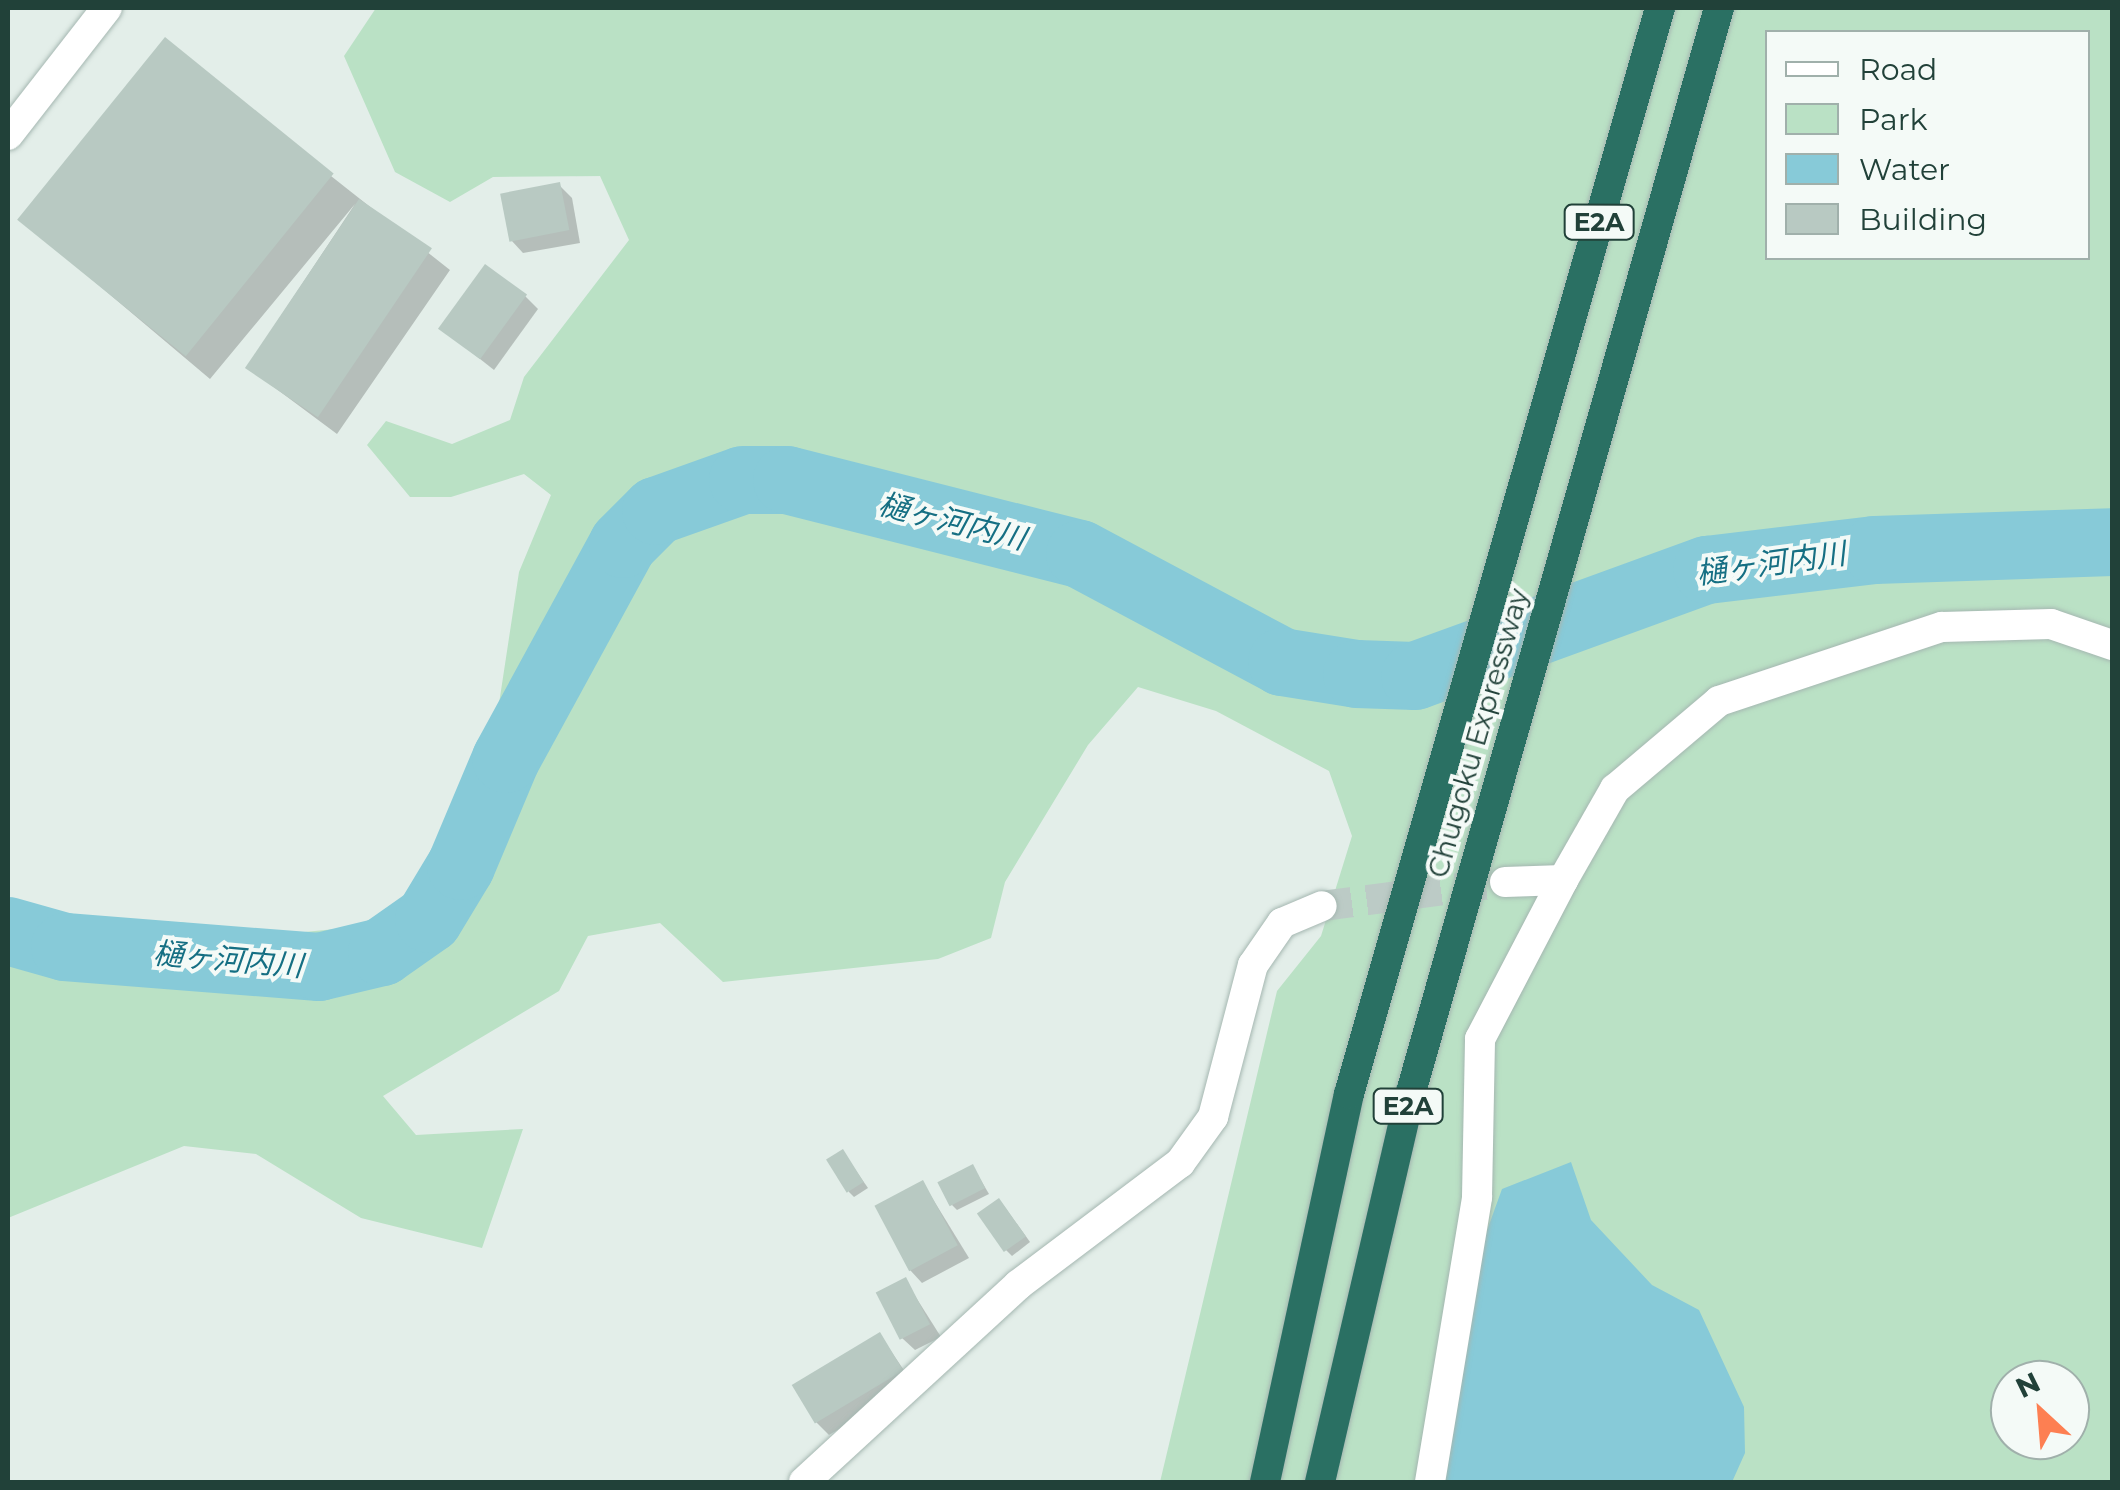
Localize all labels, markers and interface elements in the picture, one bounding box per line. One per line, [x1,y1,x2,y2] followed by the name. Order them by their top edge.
[1765,30,2090,260] legend
[1859,51,1937,88] text: Road
[1859,101,1928,138] text: Park
[1859,151,1950,188] text: Water
[1859,201,1987,238] text: Building
[1562,202,1636,242] road number: E2A
[875,486,1029,558] water label: 樋ヶ河内川
[1694,536,1848,592] water label: 樋ヶ河内川
[1421,585,1535,881] street label: Chugoku Expressway
[152,936,304,984] water label: 樋ヶ河内川
[1370,1086,1446,1126] road number: E2A
[1990,1360,2090,1460] north arrow
[2010,1365,2045,1405] text: N

